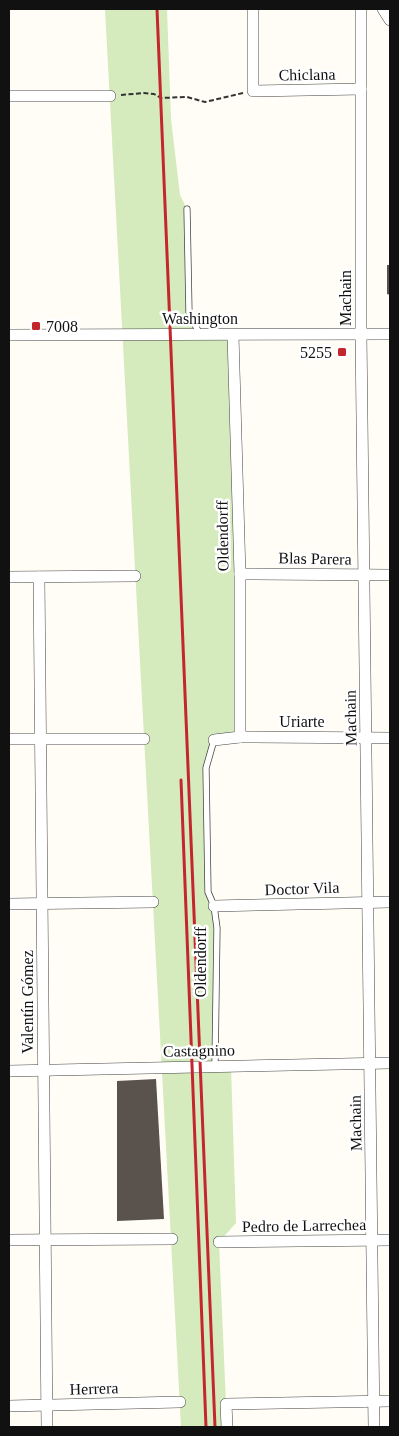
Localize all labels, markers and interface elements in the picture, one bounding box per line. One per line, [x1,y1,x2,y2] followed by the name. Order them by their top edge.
[278,66,336,83] street label: Chiclana
[337,270,354,326] street label: Machain
[162,310,238,328] street label: Washington
[46,318,78,335] place label: 7008
[30,320,42,332] marker: 7008
[300,344,332,361] place label: 5255
[336,346,348,358] marker: 5255
[213,500,232,572] street label: Oldendorff
[278,549,352,568] street label: Blas Parera
[342,690,359,746] street label: Machain
[279,713,325,730] street label: Uriarte
[264,879,340,898] street label: Doctor Vila
[192,926,209,997] street label: Oldendorff
[19,950,36,1054] street label: Valentín Gómez
[163,1041,235,1061] street label: Castagnino
[347,1095,364,1151] street label: Machain
[242,1216,366,1235] street label: Pedro de Larrechea
[69,1379,119,1398] street label: Herrera

